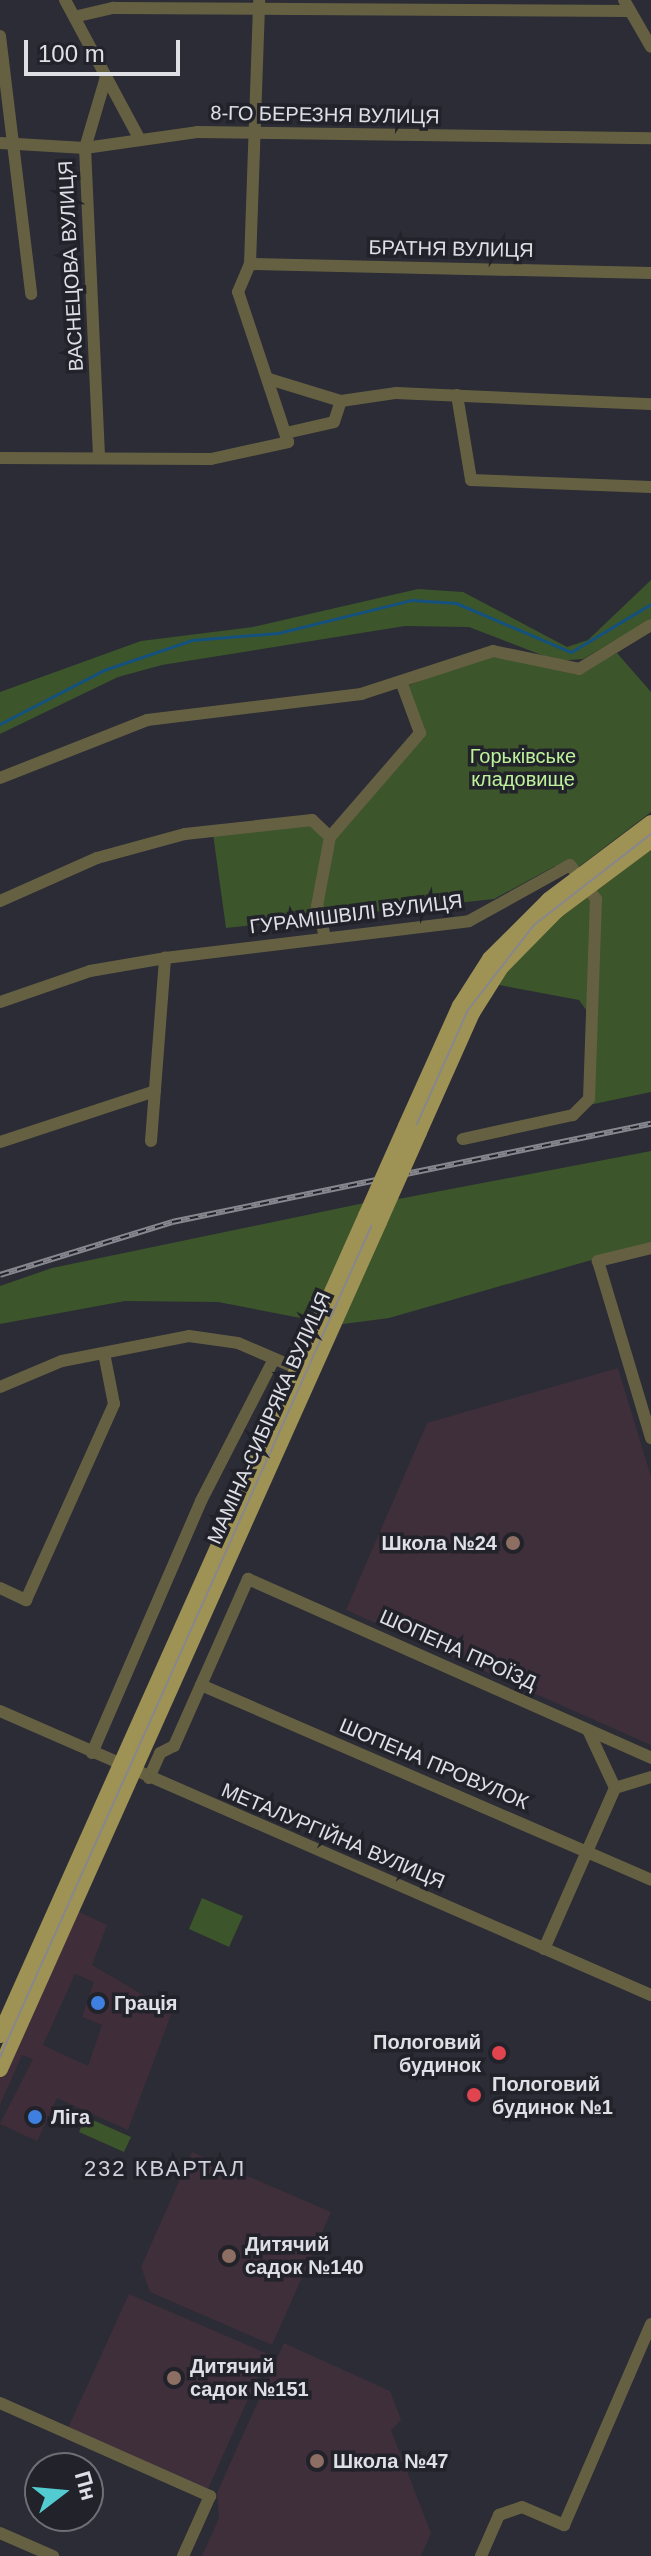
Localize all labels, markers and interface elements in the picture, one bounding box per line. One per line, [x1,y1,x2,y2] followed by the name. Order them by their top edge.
[28,24,184,74] scale bar
[38,40,105,67] text: 100 m
[210,101,440,129] street label: 8-ГО БЕРЕЗНЯ ВУЛИЦЯ
[54,160,88,372] street label: ВАСНЕЦОВА ВУЛИЦЯ
[368,236,534,262] street label: БРАТНЯ ВУЛИЦЯ
[470,745,576,792] park label: Горьківське кладовище
[248,889,464,939] street label: ГУРАМІШВІЛІ ВУЛИЦЯ
[202,1288,336,1548] street label: МАМІНА-СИБІРЯКА ВУЛИЦЯ
[382,1531,497,1555] place label: Школа №24
[504,1534,522,1552] marker: Школа №24
[376,1605,540,1695] street label: ШОПЕНА ПРОЇЗД
[336,1713,532,1815] street label: ШОПЕНА ПРОВУЛОК
[218,1778,448,1894] street label: МЕТАЛУРГІЙНА ВУЛИЦЯ
[114,1991,177,2015] place label: Грація
[89,1994,107,2012] marker: Грація
[373,2030,481,2077] place label: Пологовий будинок
[488,2042,510,2064] marker: Пологовий будинок
[492,2072,613,2119] place label: Пологовий будинок №1
[463,2084,485,2106] marker: Пологовий будинок №1
[51,2105,90,2129] place label: Ліга
[26,2108,44,2126] marker: Ліга
[84,2156,246,2182] district label: 232 КВАРТАЛ
[245,2232,364,2279] place label: Дитячий садок №140
[220,2247,238,2265] marker: Дитячий садок №140
[190,2354,309,2401] place label: Дитячий садок №151
[165,2369,183,2387] marker: Дитячий садок №151
[333,2449,448,2473] place label: Школа №47
[24,2452,104,2532] north arrow
[308,2452,326,2470] marker: Школа №47
[70,2468,102,2503] text: Пн

